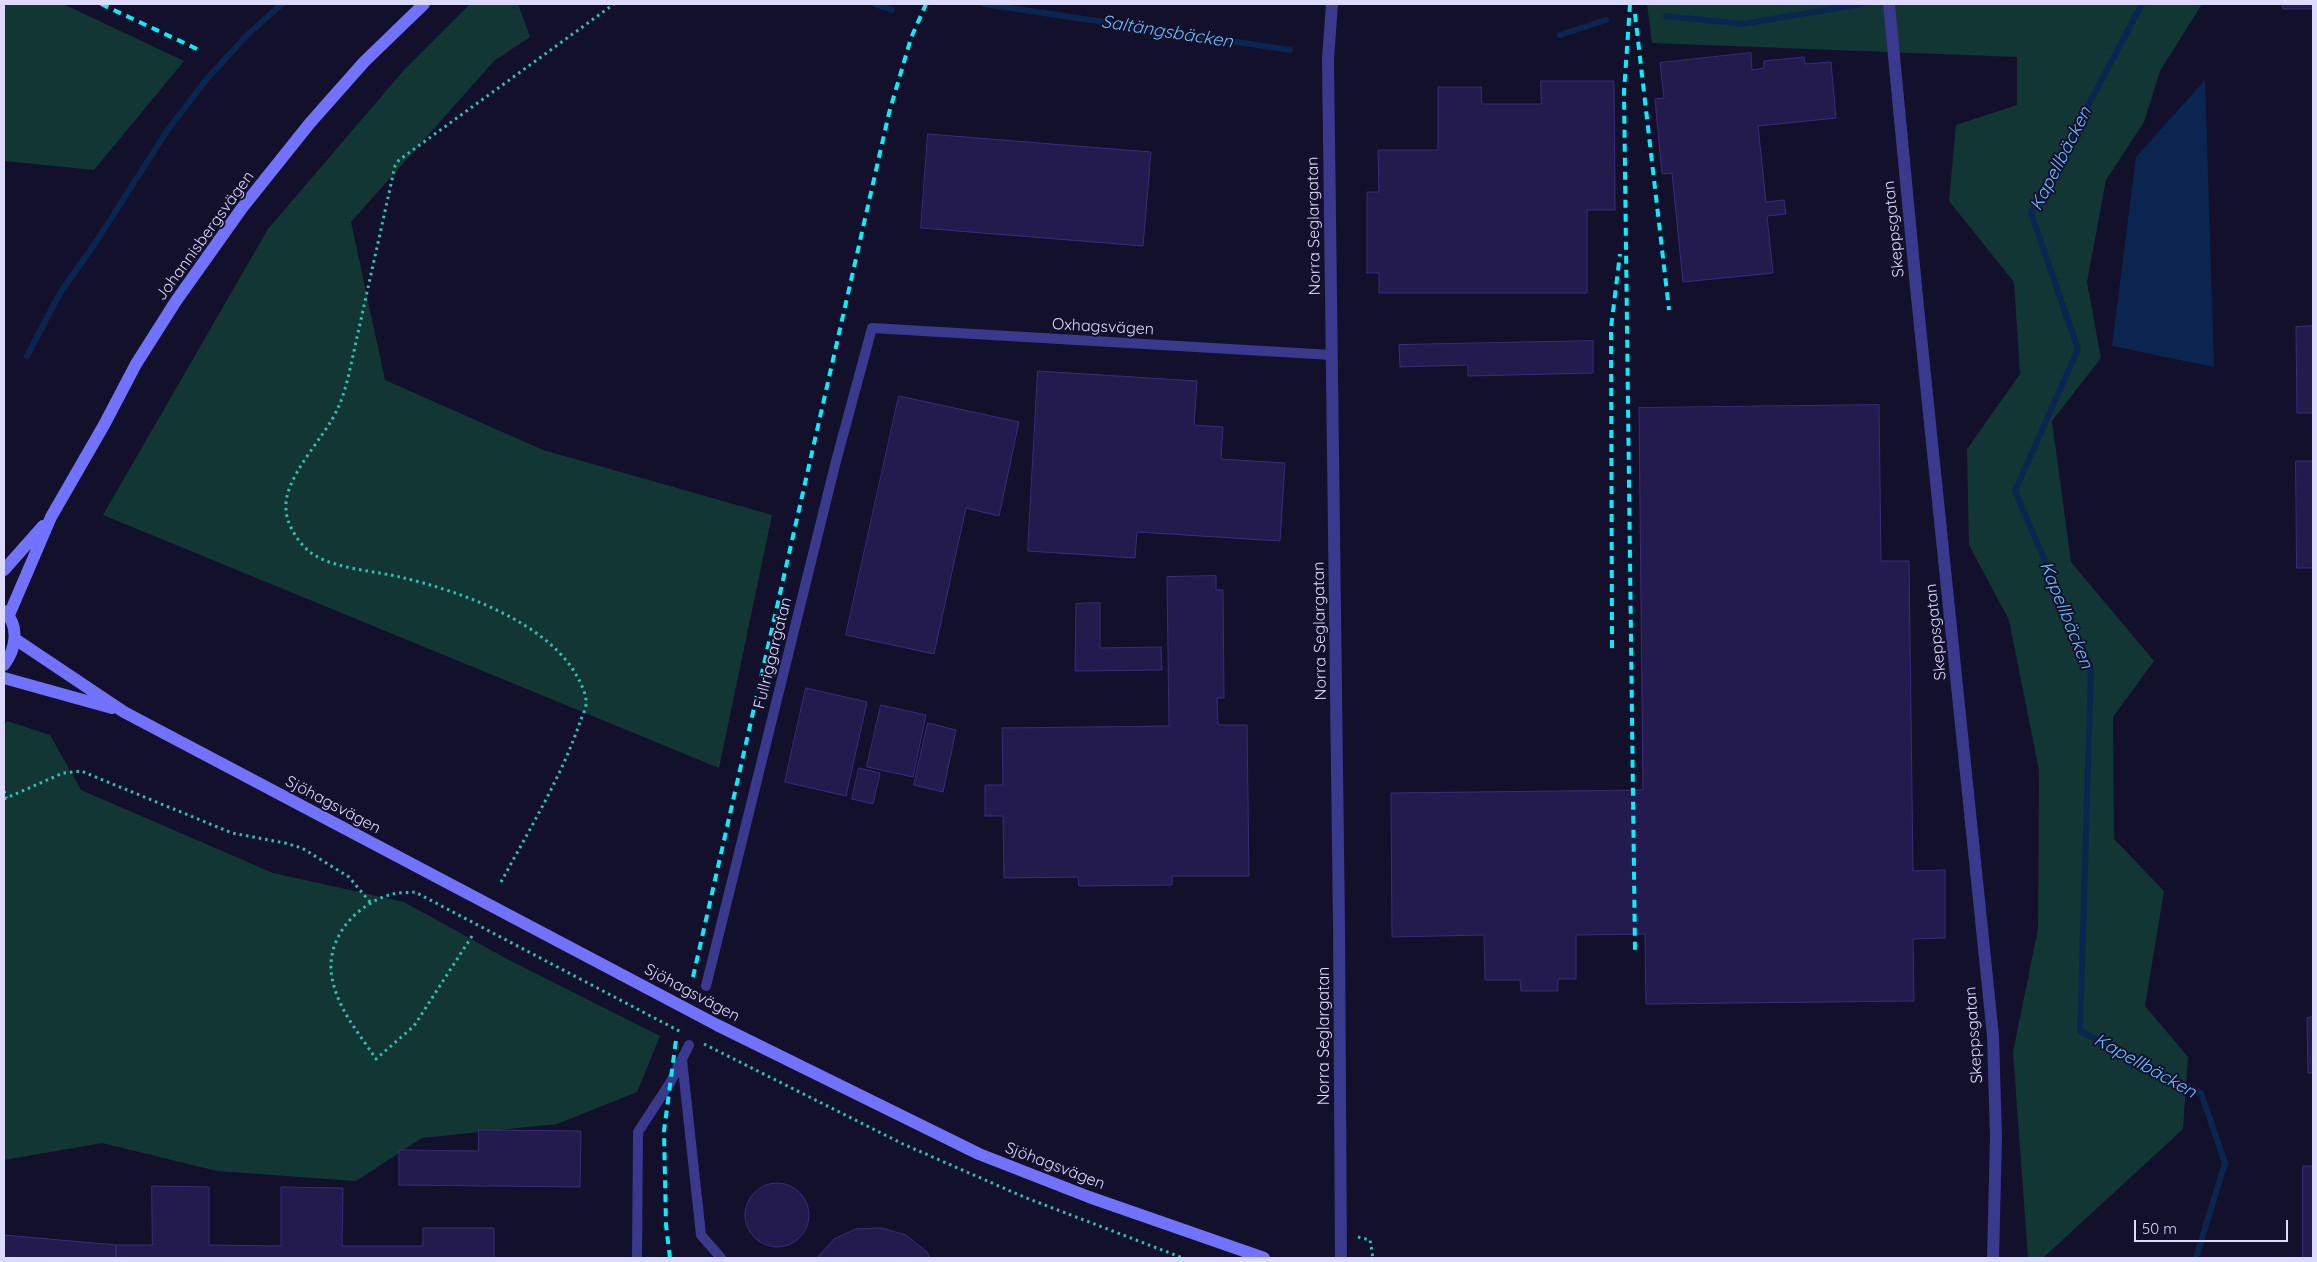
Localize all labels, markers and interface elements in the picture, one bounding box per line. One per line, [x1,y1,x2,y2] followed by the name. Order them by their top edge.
[1100,11,1234,53] water label: Saltängsbäcken
[2026,104,2096,214] water label: Kapellbäcken
[1303,156,1325,296] street label: Norra Seglargatan
[152,168,258,304] street label: Johannisbergsvägen
[1879,180,1909,278] street label: Skeppsgatan
[1052,315,1154,339] street label: Oxhagsvägen
[2035,558,2097,672] water label: Kapellbäcken
[1309,561,1331,701] street label: Norra Seglargatan
[1921,583,1951,681] street label: Skeppsgatan
[750,595,796,711] street label: Fullriggargatan
[282,772,384,838] street label: Sjöhagsvägen
[641,960,743,1026] street label: Sjöhagsvägen
[1314,967,1334,1105] street label: Norra Seglargatan
[1961,986,1987,1084] street label: Skeppsgatan
[2090,1029,2200,1103] water label: Kapellbäcken
[1002,1138,1108,1194] street label: Sjöhagsvägen
[2137,1210,2291,1242] scale bar
[2142,1219,2177,1238] text: 50 m

